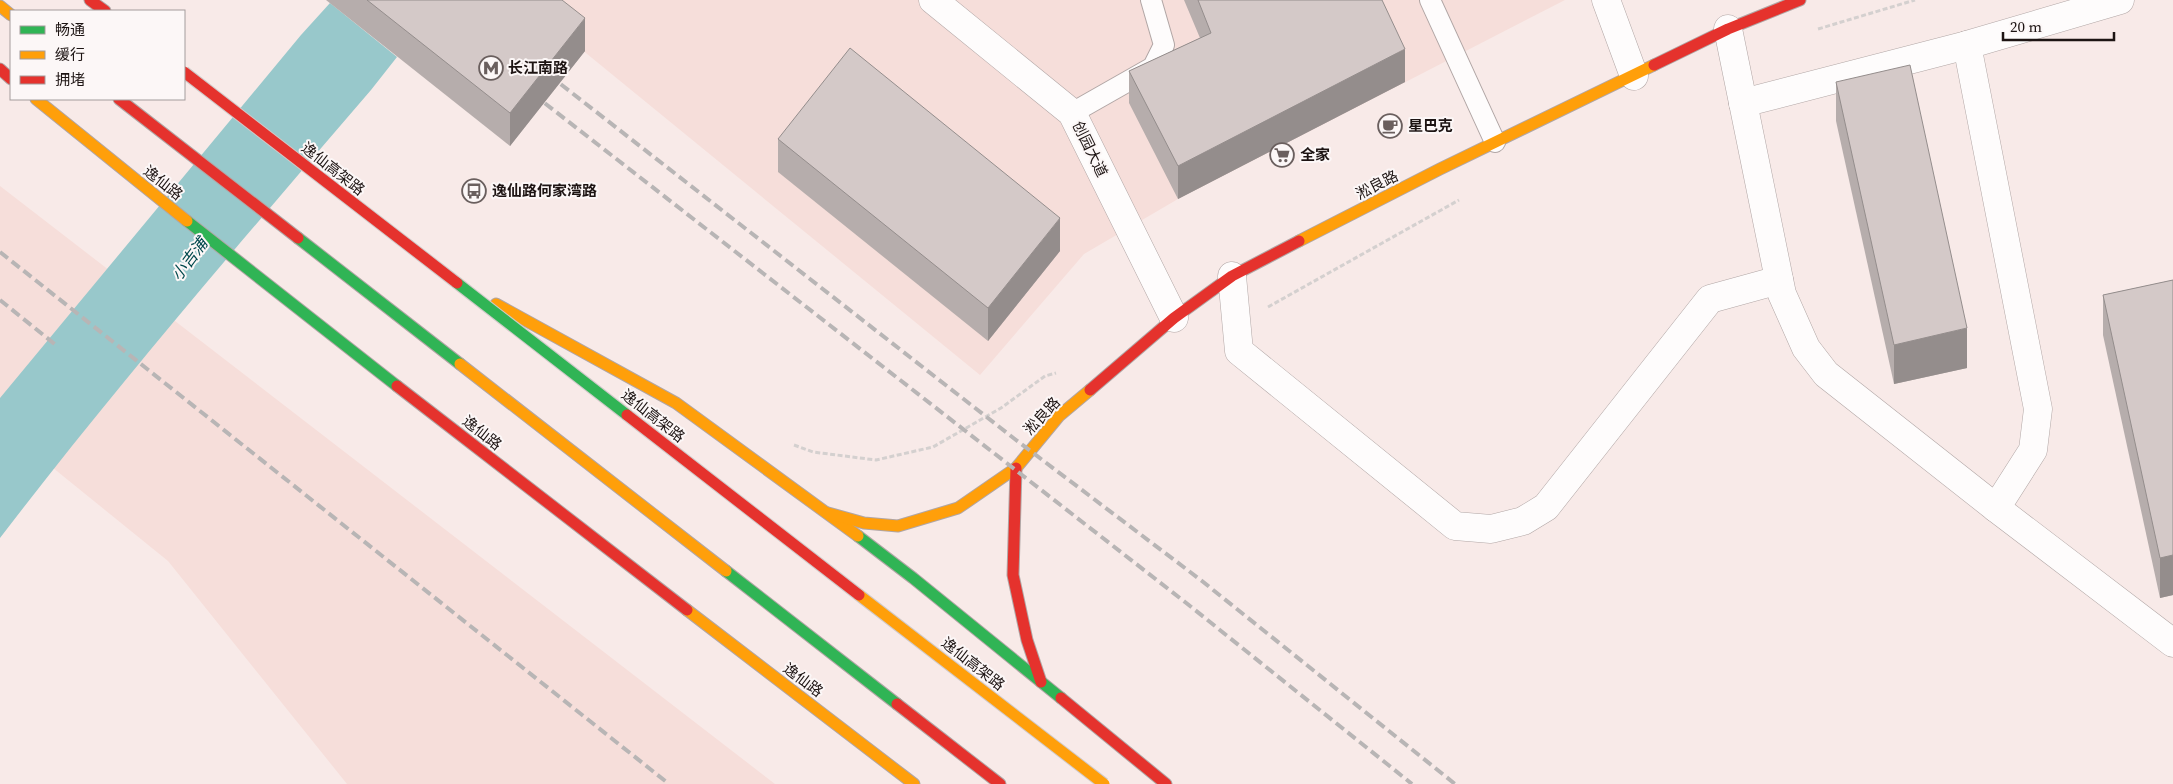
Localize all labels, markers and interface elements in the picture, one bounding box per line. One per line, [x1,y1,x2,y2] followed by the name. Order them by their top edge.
[10,10,185,100] legend
[2003,10,2114,42] scale bar
[2010,16,2042,37] text: 20 m
[55,19,85,40] text: 畅通
[55,44,85,65] text: 缓行
[478,55,504,81] metro station icon: 长江南路
[508,57,568,78] place label: 长江南路
[55,69,85,90] text: 拥堵
[1377,113,1403,139] cafe icon: 星巴克
[1408,115,1453,136] place label: 星巴克
[1068,117,1113,180] street label: 创园大道
[297,137,369,200] street label: 逸仙高架路
[1269,142,1295,168] supermarket icon: 全家
[1300,144,1330,165] place label: 全家
[139,160,188,205] street label: 逸仙路
[1352,165,1402,204] street label: 淞良路
[461,178,487,204] bus stop icon: 逸仙路何家湾路
[492,180,597,201] place label: 逸仙路何家湾路
[166,231,214,285] water label: 小吉浦
[617,384,689,447] street label: 逸仙高架路
[1019,392,1065,439] street label: 淞良路
[458,410,507,455] street label: 逸仙路
[937,632,1009,695] street label: 逸仙高架路
[779,658,828,702] street label: 逸仙路

